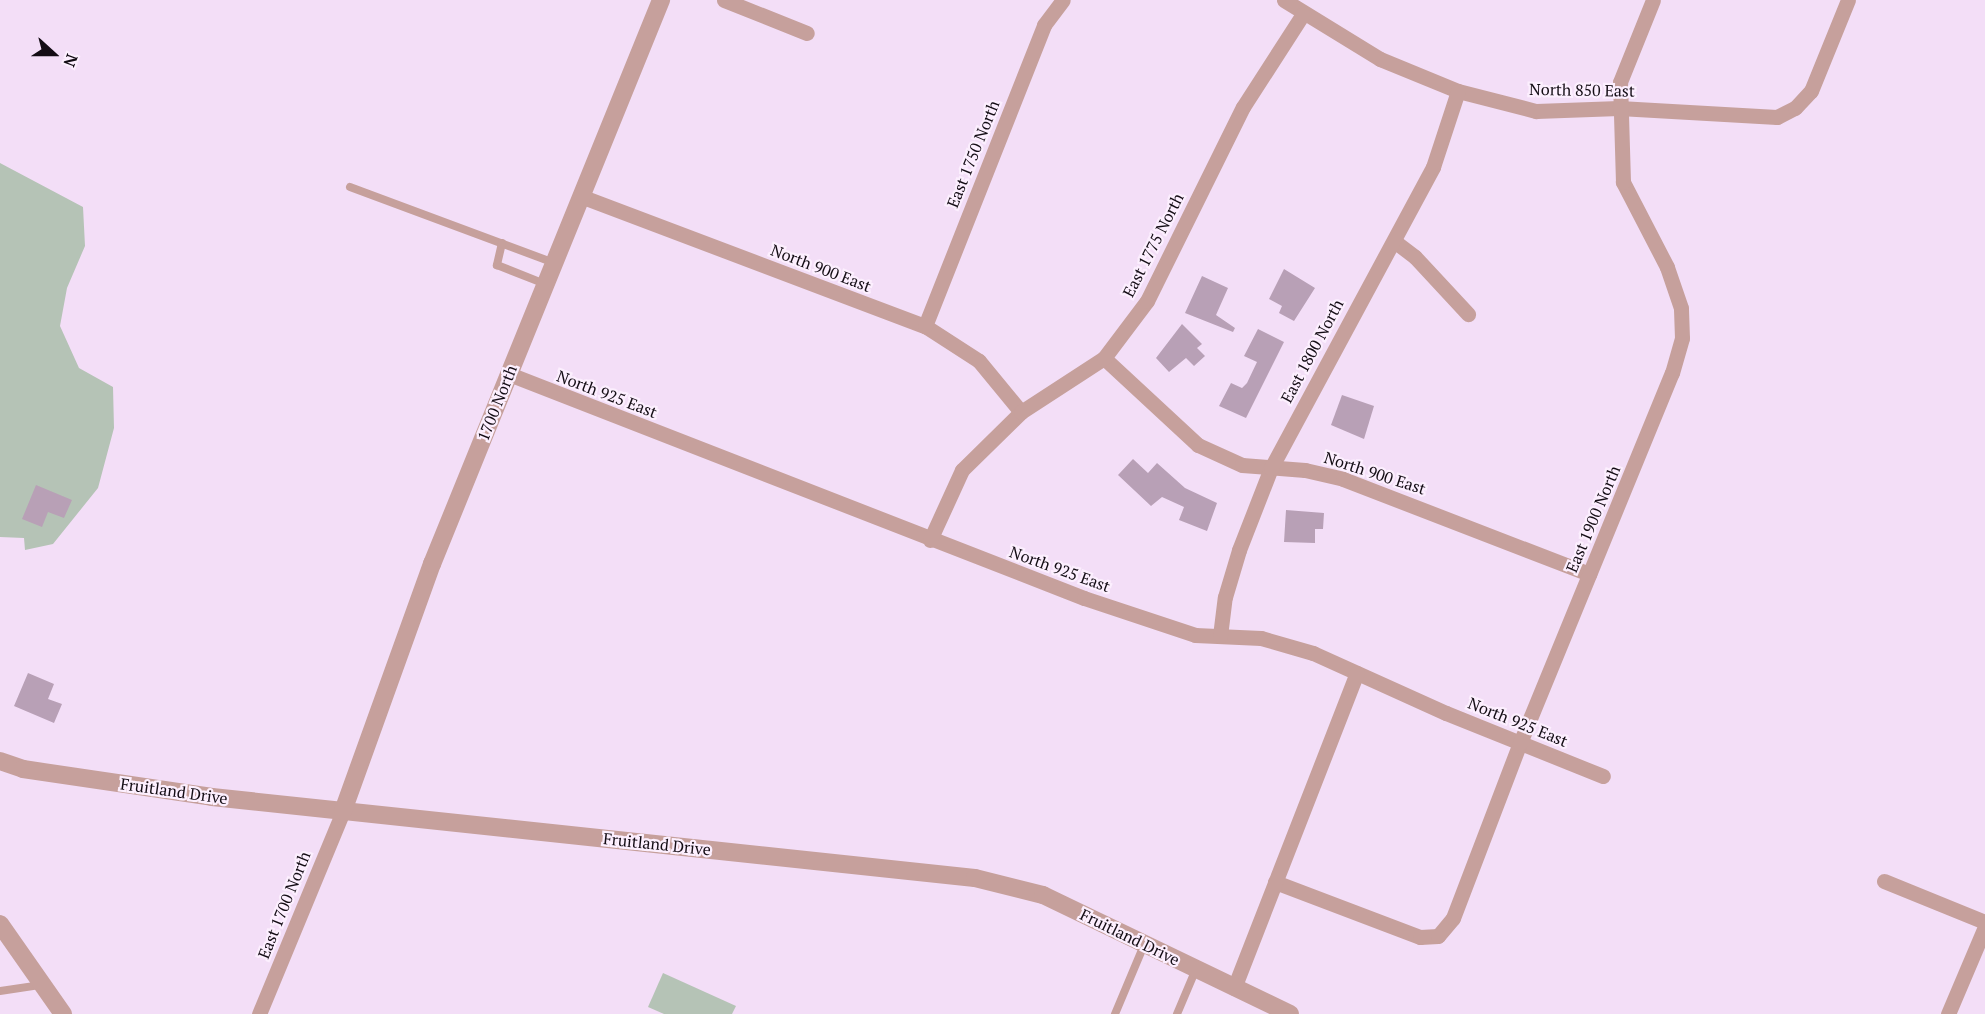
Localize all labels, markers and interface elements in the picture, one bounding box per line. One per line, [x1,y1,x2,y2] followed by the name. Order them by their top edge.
[24,24,84,84] north arrow
[58,51,83,70] text: N
[1529,79,1635,101] street label: North 850 East
[943,97,1003,211] street label: East 1750 North
[1119,190,1187,300] street label: East 1775 North
[768,240,874,296] street label: North 900 East
[1277,296,1347,406] street label: East 1800 North
[473,362,521,444] street label: 1700 North
[554,366,660,422] street label: North 925 East
[1322,448,1428,498] street label: North 900 East
[1562,463,1624,575] street label: East 1900 North
[1007,542,1113,596] street label: North 925 East
[1465,693,1571,751] street label: North 925 East
[119,774,229,808] street label: Fruitland Drive
[602,829,712,859] street label: Fruitland Drive
[254,848,314,962] street label: East 1700 North
[1077,905,1183,969] street label: Fruitland Drive

